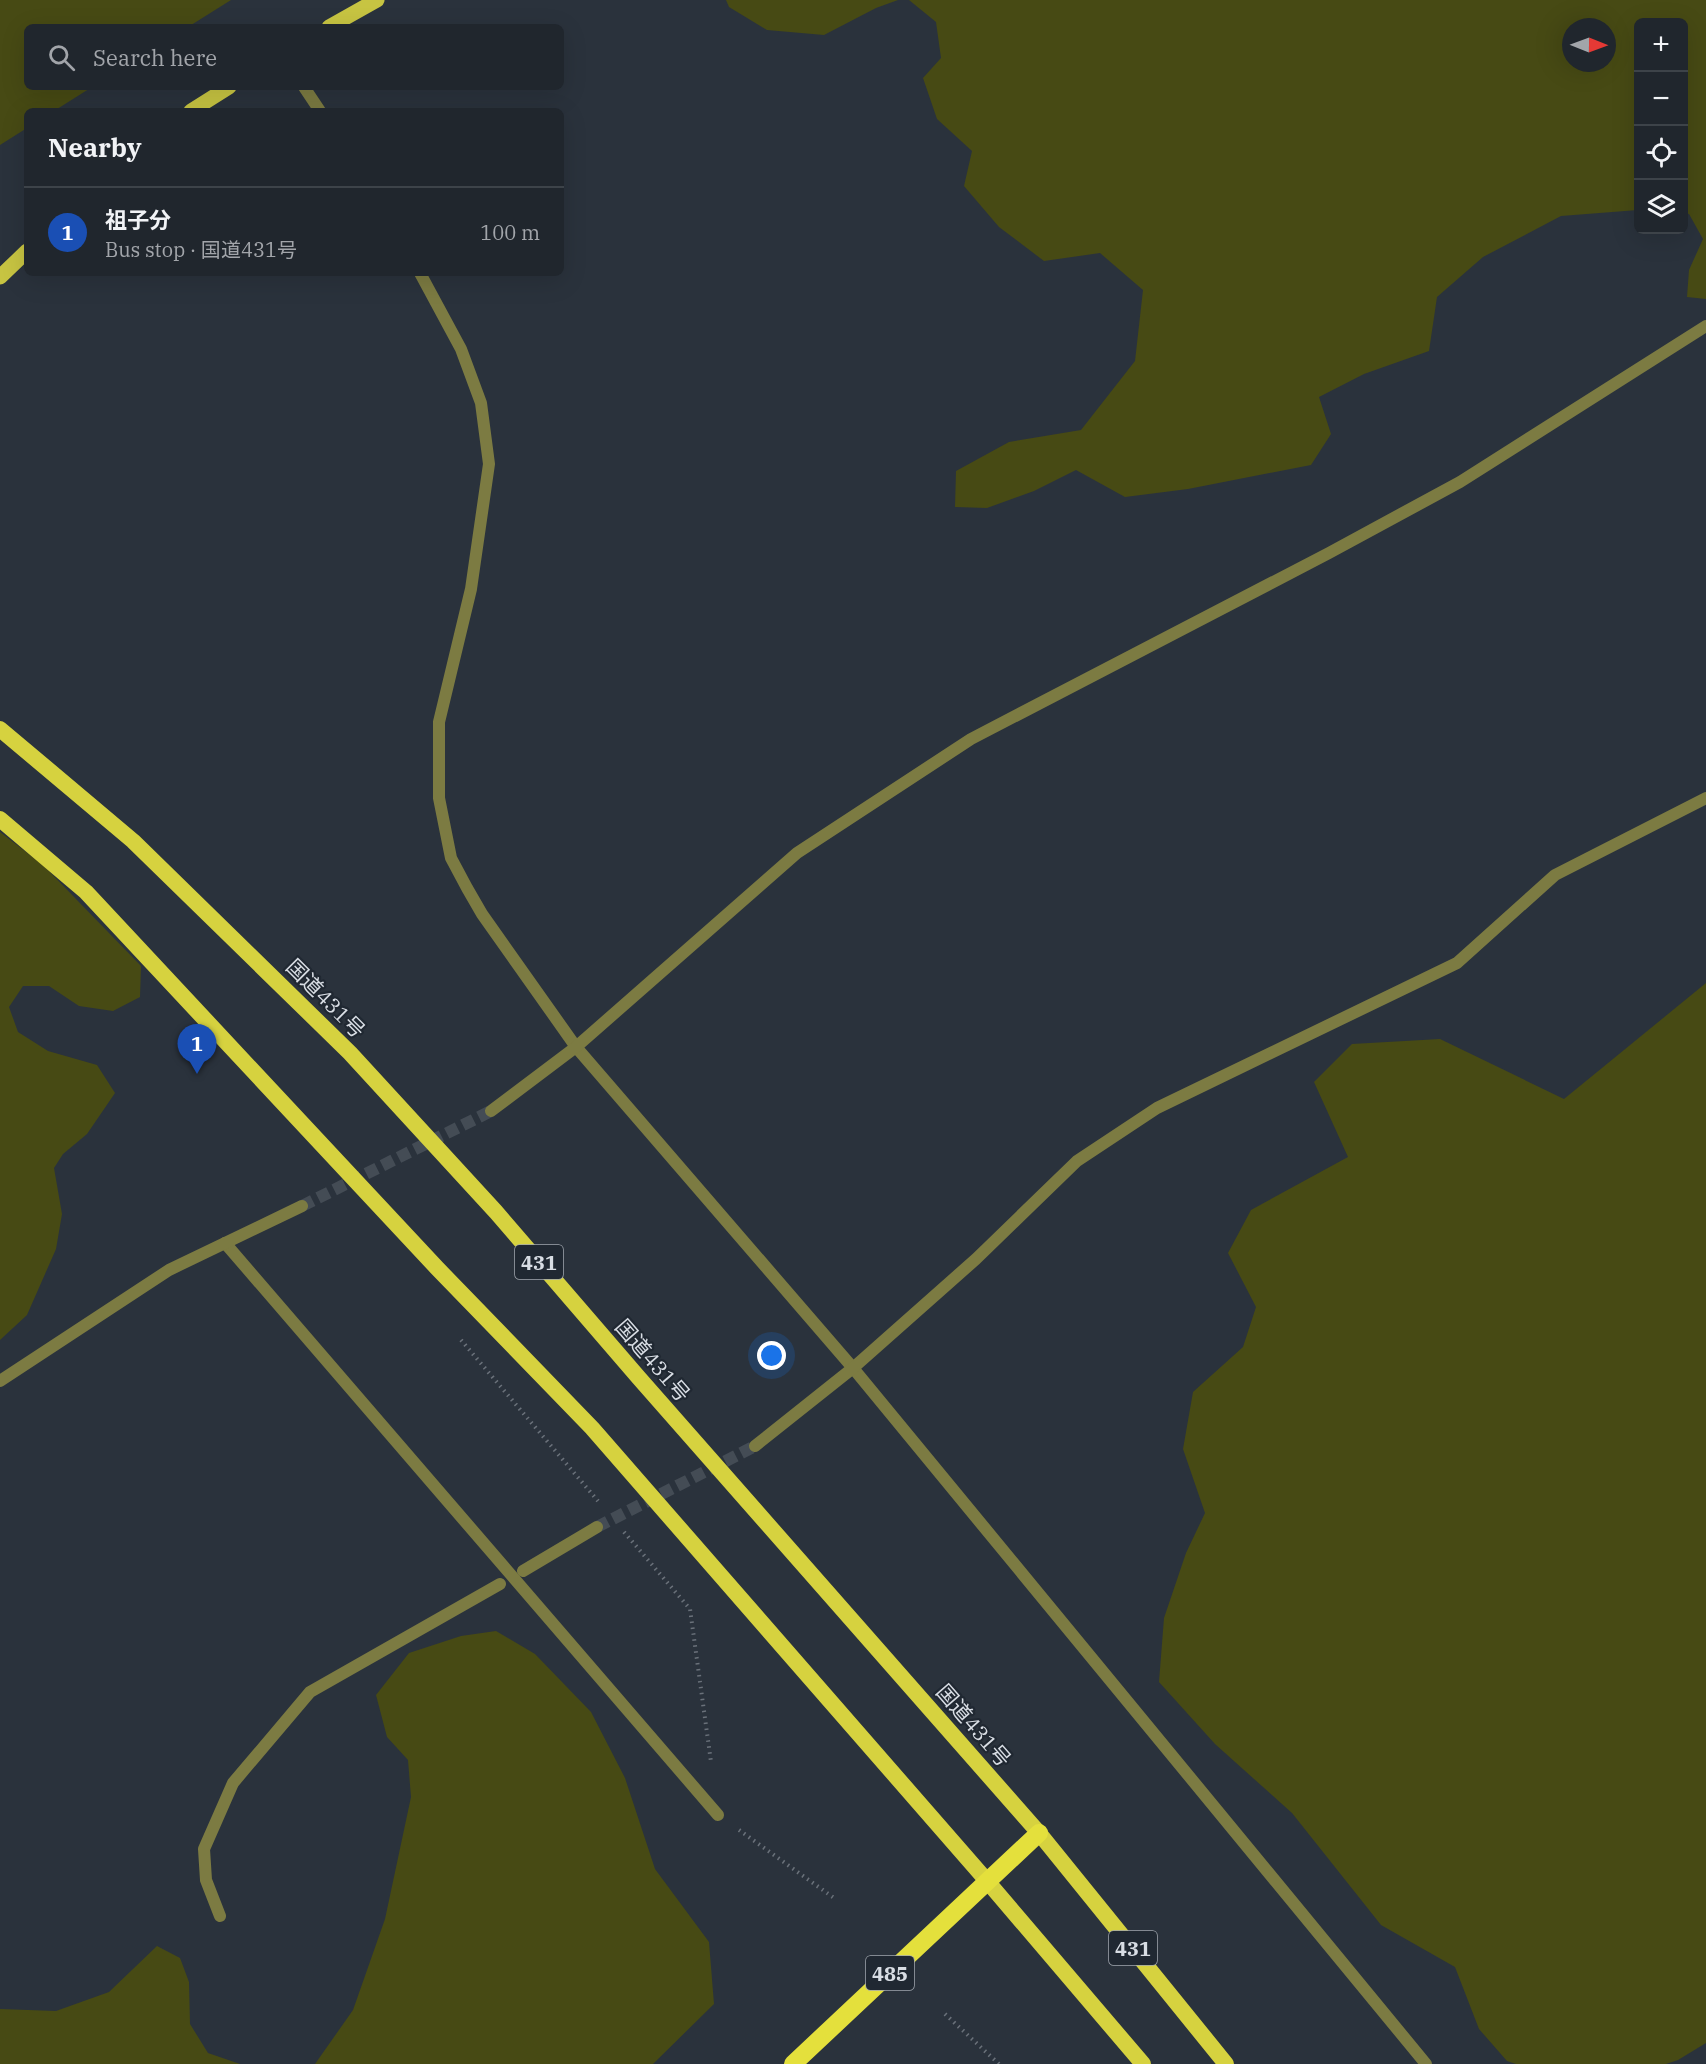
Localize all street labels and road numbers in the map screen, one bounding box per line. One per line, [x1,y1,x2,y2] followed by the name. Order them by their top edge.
[280,952,372,1044] street label: 国道431号
[515,1245,563,1279] road number: 431
[609,1313,697,1407] street label: 国道431号
[930,1678,1018,1772] street label: 国道431号
[1109,1931,1157,1965] road number: 431
[866,1956,914,1990] road number: 485

